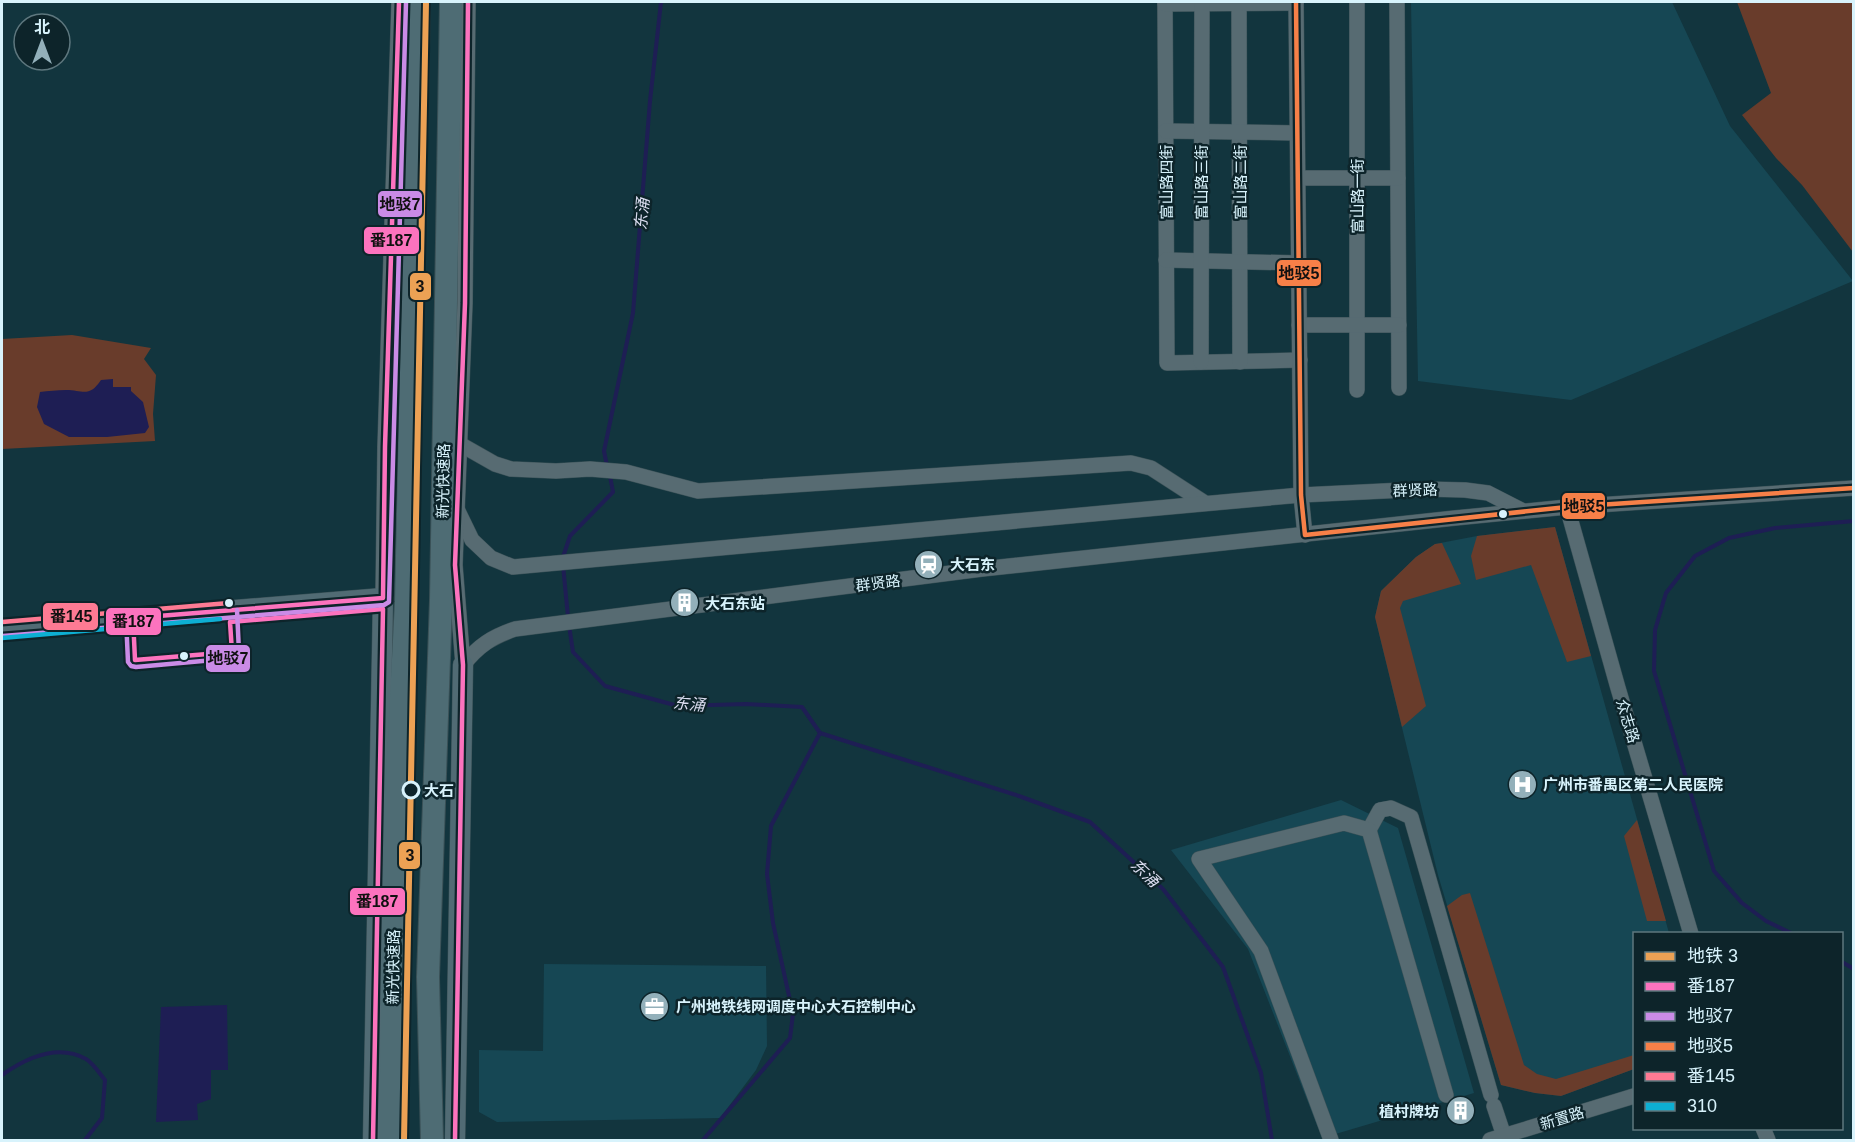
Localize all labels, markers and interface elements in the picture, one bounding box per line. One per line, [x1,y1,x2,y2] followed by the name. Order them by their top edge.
[12,12,72,72] north arrow
[34,19,50,36] text: 北
[1158,144,1175,220] street label: 富山路四街
[1193,144,1210,220] street label: 富山路三街
[1232,144,1249,220] street label: 富山路二街
[1349,158,1366,234] street label: 富山路一街
[377,190,423,218] line badge: 地驳7
[632,195,652,231] water label: 东涌
[380,196,421,213] text: 地驳7
[363,226,420,255] line badge: 番187
[370,232,412,249] text: 番187
[1276,259,1322,287] line badge: 地驳5
[1279,265,1320,282] text: 地驳5
[409,272,432,301] line badge: 3
[416,278,425,295] text: 3
[434,443,452,519] street label: 新光快速路
[1392,481,1438,499] street label: 群贤路
[1561,492,1606,520] line badge: 地驳5
[1564,498,1605,515] text: 地驳5
[1497,508,1509,520] unlabelled marker
[913,548,945,580] station icon: 大石东
[950,556,995,573] place label: 大石东
[855,572,901,594] street label: 群贤路
[668,587,700,619] building icon: 大石东站
[705,595,765,612] place label: 大石东站
[223,597,235,609] unlabelled marker
[42,602,99,631] line badge: 番145
[105,607,162,636] line badge: 番187
[50,608,92,625] text: 番145
[112,613,154,630] text: 番187
[205,644,251,673] line badge: 地驳7
[178,650,190,662] unlabelled marker
[208,650,249,667] text: 地驳7
[672,694,708,714] water label: 东涌
[1613,697,1643,745] street label: 众志路
[1506,768,1538,800] hospital icon: 广州市番禺区第二人民医院
[1543,776,1723,793] place label: 广州市番禺区第二人民医院
[402,781,420,799] marker: 大石
[424,782,454,799] place label: 大石
[398,841,421,870] line badge: 3
[406,847,415,864] text: 3
[1127,856,1164,891] water label: 东涌
[349,887,406,916] line badge: 番187
[356,893,398,910] text: 番187
[384,929,402,1005] street label: 新光快速路
[1633,932,1843,1130] legend
[1687,946,1738,966] text: 地铁 3
[1687,976,1735,996] text: 番187
[639,990,671,1022] office icon: 广州地铁线网调度中心大石控制中心
[676,998,916,1015] place label: 广州地铁线网调度中心大石控制中心
[1687,1006,1733,1026] text: 地驳7
[1687,1036,1733,1056] text: 地驳5
[1687,1066,1735,1086] text: 番145
[1444,1095,1476,1127] building icon: 植村牌坊
[1687,1096,1717,1116] text: 310
[1379,1103,1439,1120] place label: 植村牌坊
[1538,1103,1586,1133] street label: 新置路

